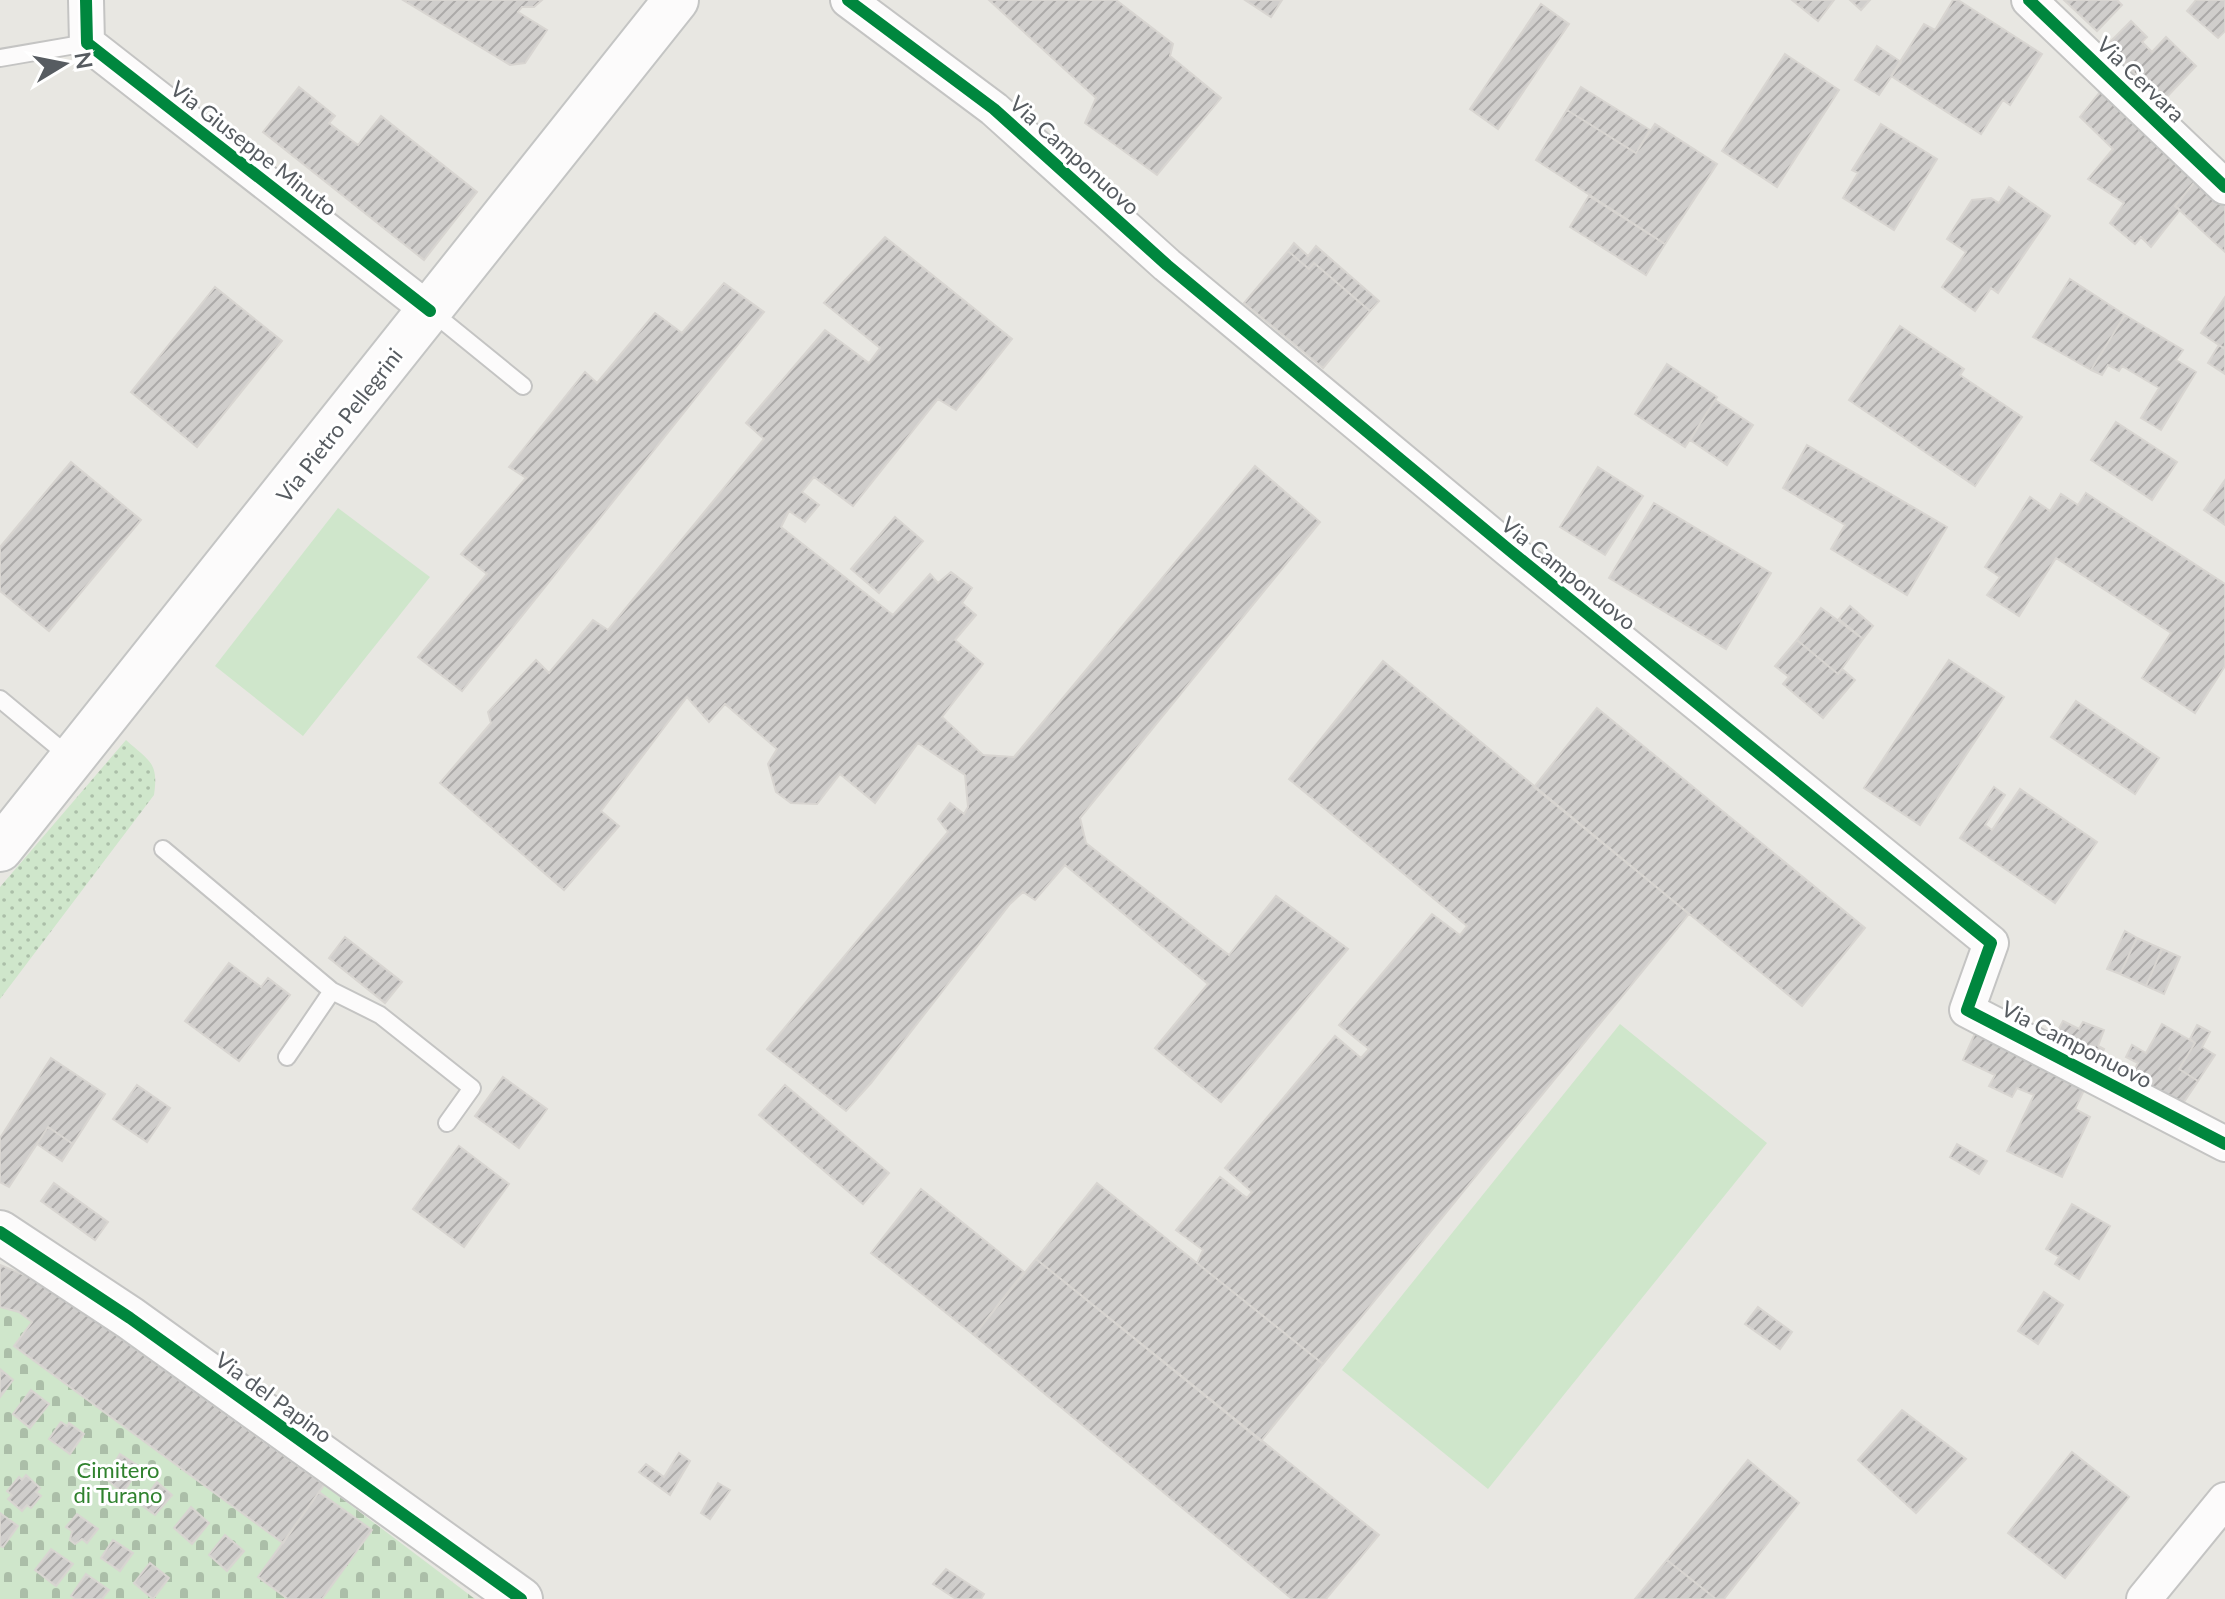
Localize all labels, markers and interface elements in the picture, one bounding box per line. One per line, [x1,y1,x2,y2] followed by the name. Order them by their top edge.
[24,24,104,104] north arrow
[2091,31,2191,127] street label: Via Cervara
[69,50,99,71] text: N
[165,75,343,221] street label: Via Giuseppe Minuto
[1004,90,1146,220] street label: Via Camponuovo
[270,342,408,508] street label: Via Pietro Pellegrini
[1496,510,1642,636] street label: Via Camponuovo
[1997,994,2157,1094] street label: Via Camponuovo
[210,1346,338,1448] street label: Via del Papino
[73,1456,163,1508] park label: Cimitero di Turano

